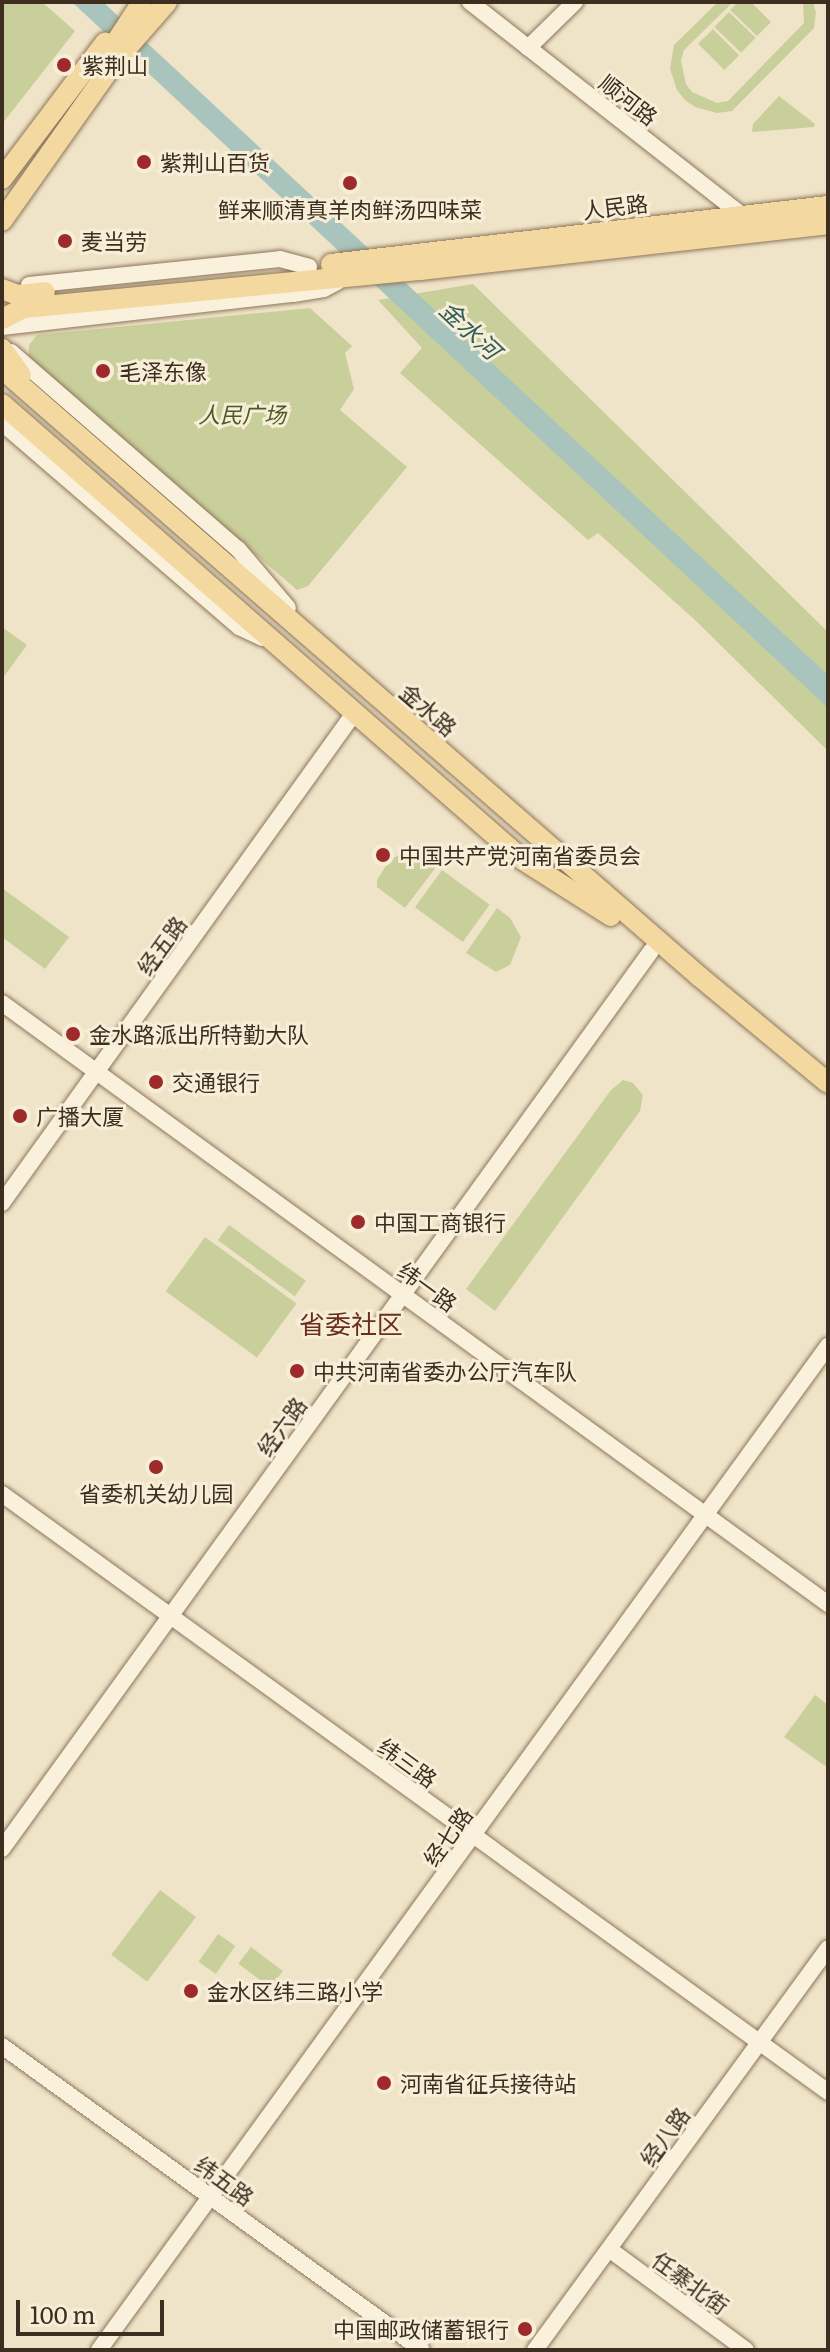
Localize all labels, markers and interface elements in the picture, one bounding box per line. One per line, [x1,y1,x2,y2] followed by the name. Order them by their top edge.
[82,52,148,78] place label: 紫荆山
[53,54,75,76] marker: 紫荆山
[595,68,663,130] street label: 顺河路
[160,149,270,175] place label: 紫荆山百货
[135,153,153,171] marker: 紫荆山百货
[341,174,359,192] marker: 鲜来顺清真羊肉鲜汤四味菜
[581,189,649,223] street label: 人民路
[218,196,482,222] place label: 鲜来顺清真羊肉鲜汤四味菜
[81,228,147,254] place label: 麦当劳
[56,232,74,250] marker: 麦当劳
[435,294,507,364] water label: 金水河
[119,358,207,384] place label: 毛泽东像
[94,362,112,380] marker: 毛泽东像
[198,401,286,427] park label: 人民广场
[395,677,463,741] street label: 金水路
[399,842,641,868] place label: 中国共产党河南省委员会
[374,846,392,864] marker: 中国共产党河南省委员会
[131,911,191,979] street label: 经五路
[89,1021,309,1047] place label: 金水路派出所特勤大队
[64,1025,82,1043] marker: 金水路派出所特勤大队
[172,1069,260,1095] place label: 交通银行
[147,1073,165,1091] marker: 交通银行
[36,1103,124,1129] place label: 广播大厦
[11,1107,29,1125] marker: 广播大厦
[374,1209,506,1235] place label: 中国工商银行
[349,1213,367,1231] marker: 中国工商银行
[394,1256,462,1316] street label: 纬一路
[299,1307,403,1339] district label: 省委社区
[313,1358,577,1384] place label: 中共河南省委办公厅汽车队
[288,1362,306,1380] marker: 中共河南省委办公厅汽车队
[251,1392,311,1460] street label: 经六路
[147,1458,165,1476] marker: 省委机关幼儿园
[79,1480,233,1506] place label: 省委机关幼儿园
[374,1732,442,1792] street label: 纬三路
[417,1802,477,1870] street label: 经七路
[207,1978,383,2004] place label: 金水区纬三路小学
[182,1982,200,2000] marker: 金水区纬三路小学
[400,2070,576,2096] place label: 河南省征兵接待站
[375,2074,393,2092] marker: 河南省征兵接待站
[634,2102,694,2170] street label: 经八路
[191,2150,259,2210] street label: 纬五路
[648,2245,734,2319] street label: 任寨北街
[20,2284,168,2334] scale bar
[30,2296,96,2331] text: 100 m
[333,2316,509,2342] place label: 中国邮政储蓄银行
[516,2320,534,2338] marker: 中国邮政储蓄银行

